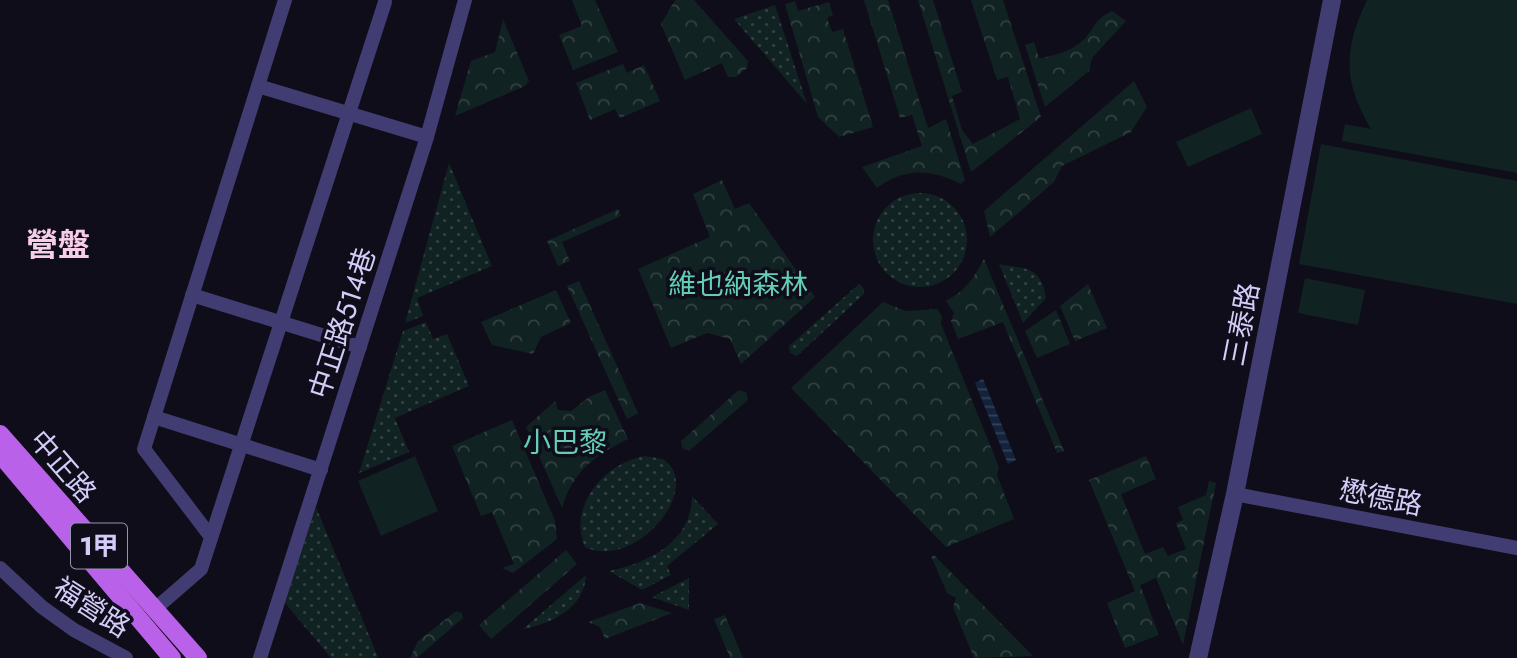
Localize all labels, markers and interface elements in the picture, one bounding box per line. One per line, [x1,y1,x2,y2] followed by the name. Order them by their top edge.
[26,222,90,268] district label: 營盤
[299,242,386,404] street label: 中正路514巷
[668,264,808,305] park label: 維也納森林
[1213,279,1270,369] street label: 三泰路
[20,421,106,511] street label: 中正路
[523,422,607,463] park label: 小巴黎
[1336,469,1426,526] street label: 懋德路
[71,524,127,568] road number: 1甲
[45,567,138,647] street label: 福營路

